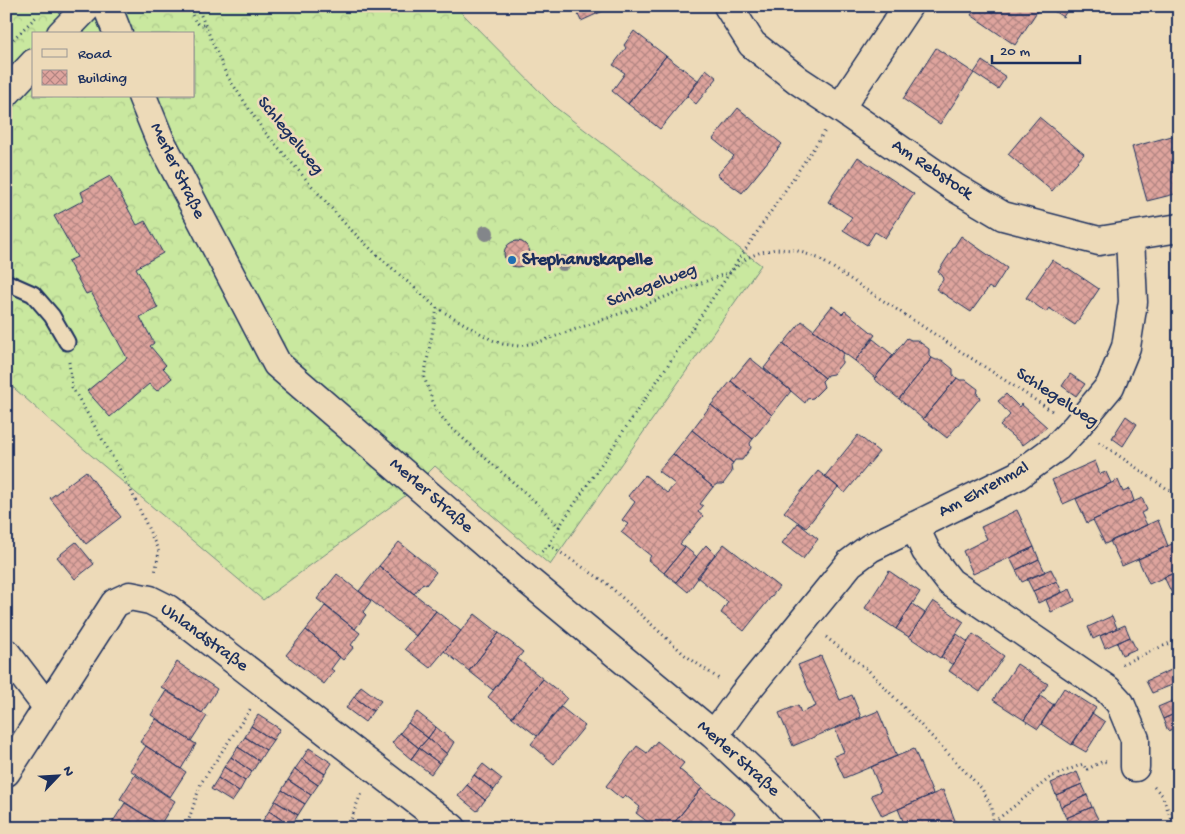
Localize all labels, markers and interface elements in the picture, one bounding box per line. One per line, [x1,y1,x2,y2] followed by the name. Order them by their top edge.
[32,32,195,98] legend
[992,32,1080,64] scale bar
[1000,43,1030,61] text: 20 m
[78,46,112,64] text: Road
[77,70,127,88] text: Building
[252,93,328,179] street label: Schlegelweg
[145,120,210,223] street label: Merler Straße
[887,135,978,206] street label: Am Rebstock
[522,250,653,271] place label: Stephanuskapelle
[506,254,518,266] marker: Stephanuskapelle
[604,259,700,313] street label: Schlegelweg
[1012,363,1102,433] street label: Schlegelweg
[385,454,478,539] street label: Merler Straße
[935,457,1033,523] street label: Am Ehrenmal
[156,599,253,677] street label: Uhlandstraße
[692,716,784,802] street label: Merler Straße
[32,752,82,802] north arrow
[58,764,77,779] text: N

